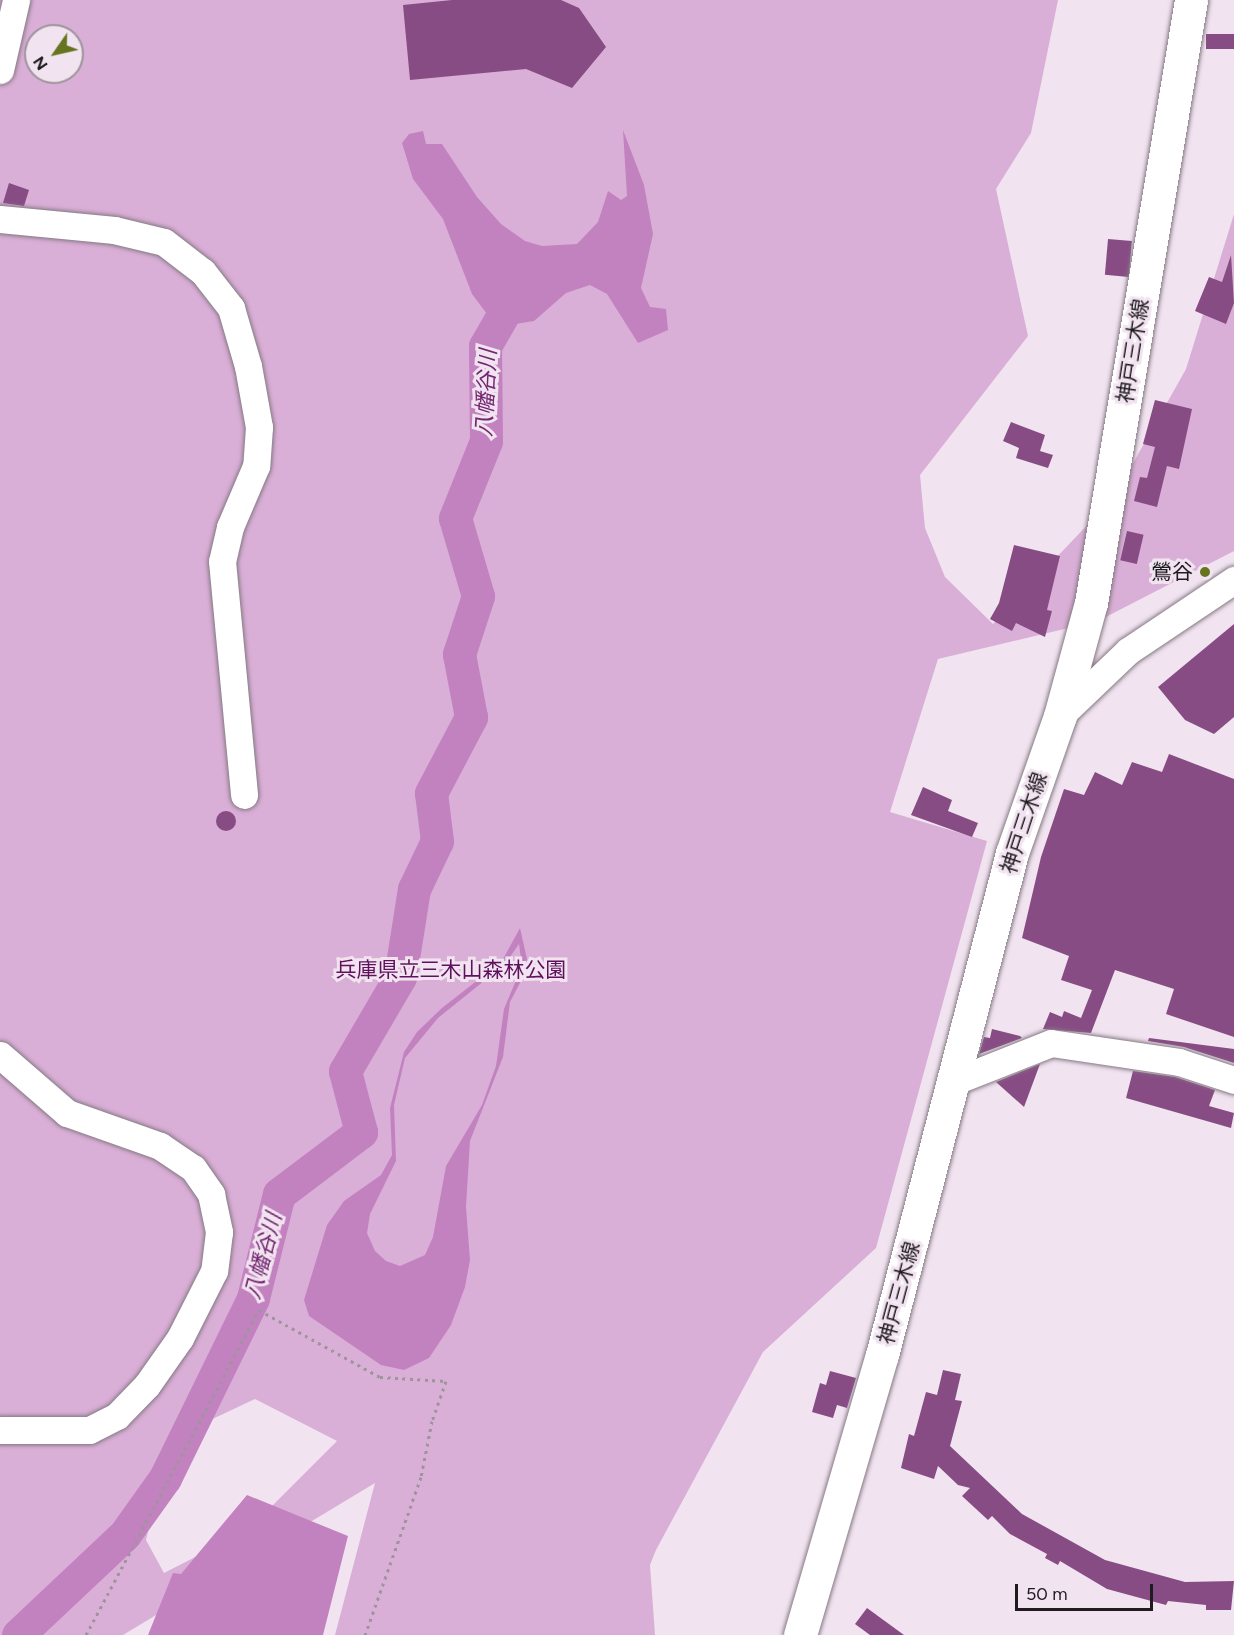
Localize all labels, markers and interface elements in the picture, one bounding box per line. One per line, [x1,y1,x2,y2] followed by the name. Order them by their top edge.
[24,24,84,84] north arrow
[29,53,52,74] text: N
[1112,297,1154,405] street label: 神戸三木線
[471,348,501,438] water label: 八幡谷川
[1151,559,1193,585] place label: 鶯谷
[1198,565,1212,579] marker: 鶯谷
[996,769,1052,877] street label: 神戸三木線
[336,957,566,983] park label: 兵庫県立三木山森林公園
[239,1210,287,1302] water label: 八幡谷川
[873,1239,925,1347] street label: 神戸三木線
[1018,1572,1156,1610] scale bar
[1026,1583,1068,1605] text: 50 m

